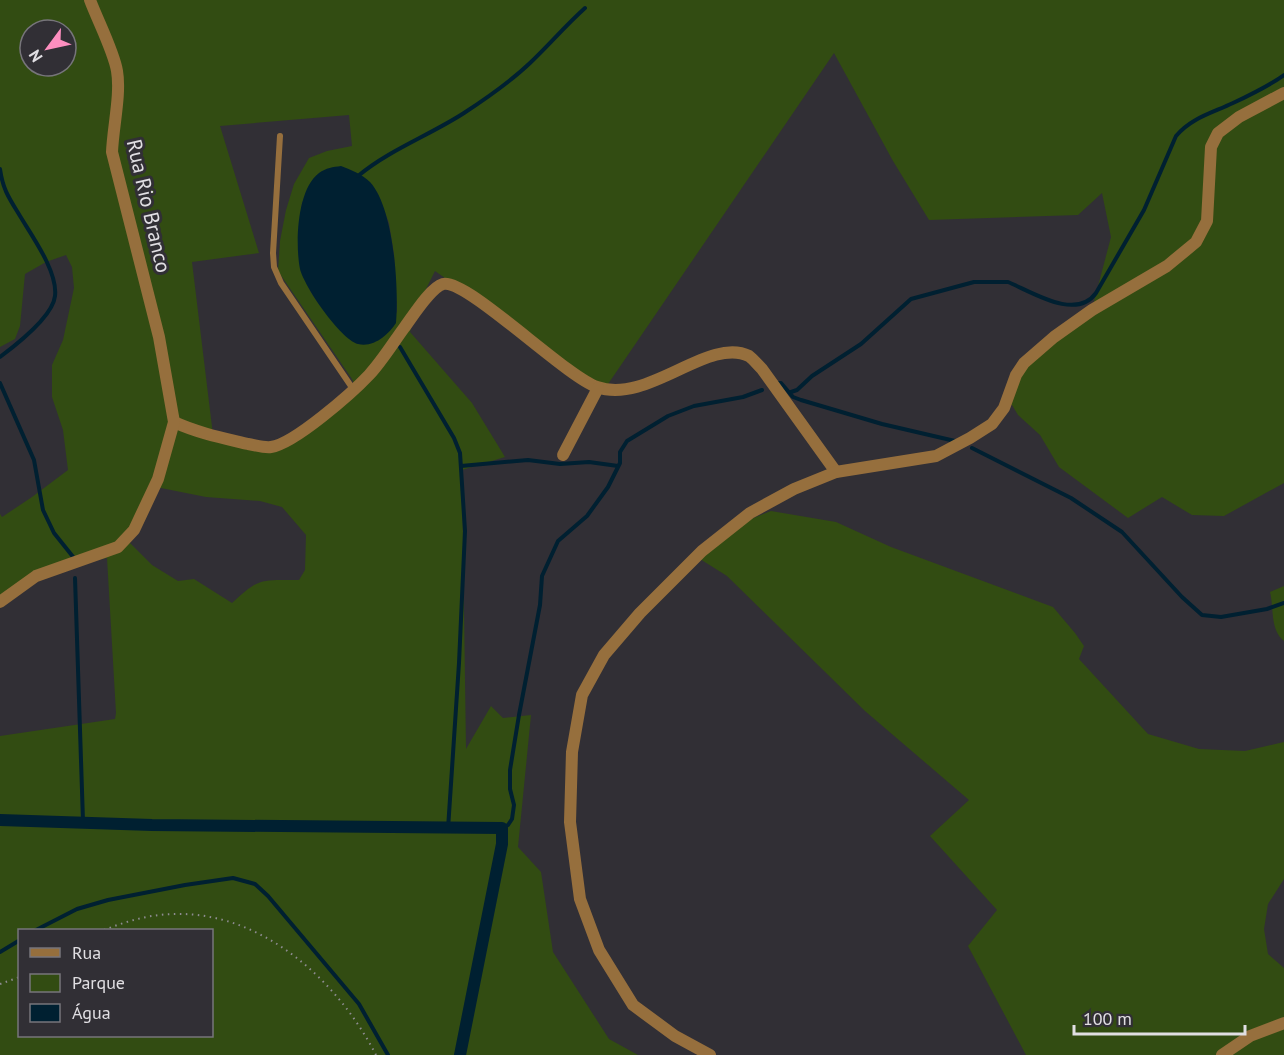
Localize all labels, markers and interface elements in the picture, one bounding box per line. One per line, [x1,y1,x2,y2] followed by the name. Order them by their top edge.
[18,18,78,78] north arrow
[24,46,47,66] text: N
[121,137,177,275] street label: Rua Rio Branco
[18,929,213,1037] legend
[72,941,101,964] text: Rua
[72,971,125,994] text: Parque
[1074,998,1245,1036] scale bar
[72,1001,111,1024] text: Água
[1083,1007,1132,1030] text: 100 m

